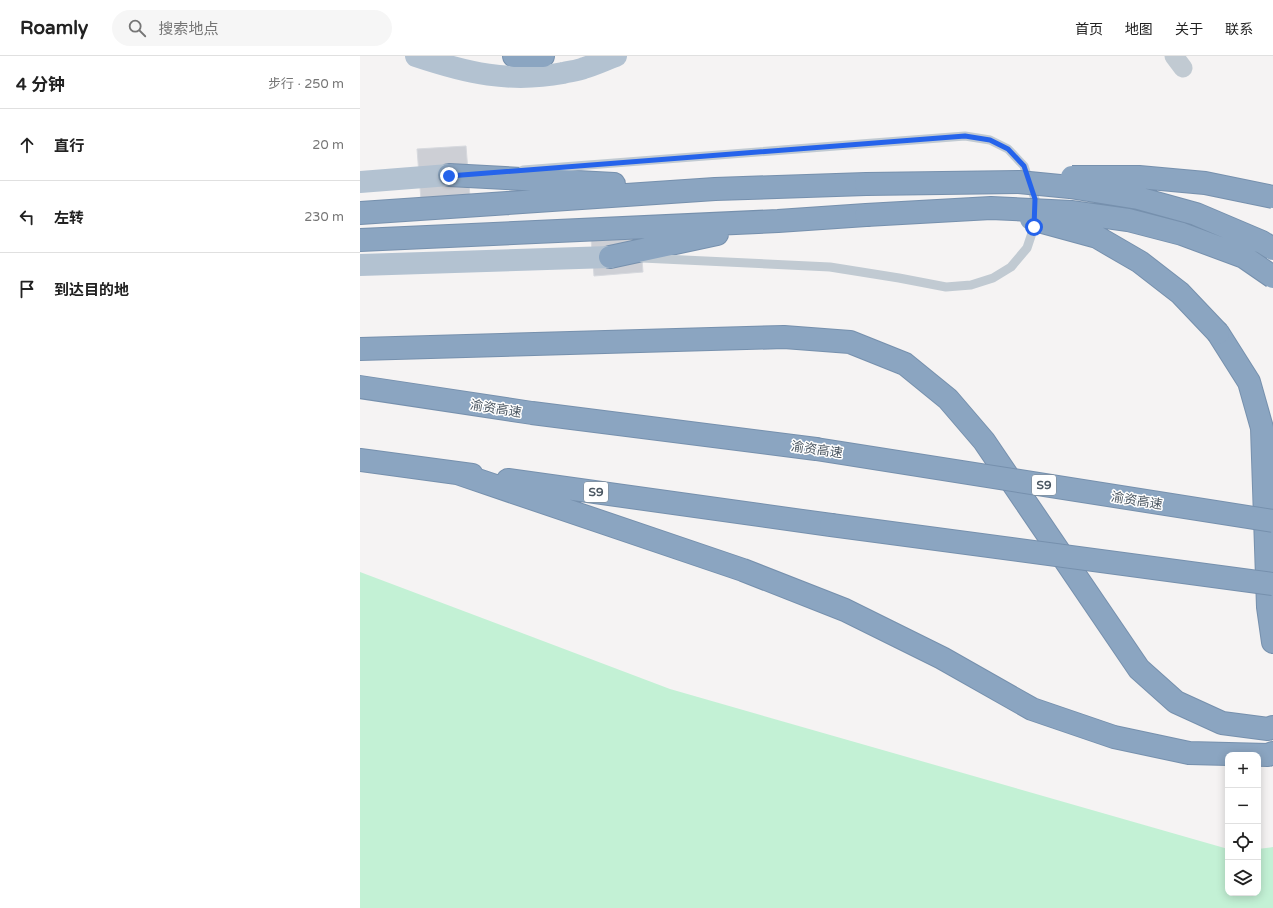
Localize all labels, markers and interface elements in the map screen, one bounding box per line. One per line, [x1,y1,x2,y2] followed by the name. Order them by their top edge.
[112,10,392,46] search box
[20,17,88,39] text: Roamly
[126,17,148,39] icon: search
[158,20,218,38] text: 搜索地点
[1075,21,1103,38] text: 首页
[1125,21,1153,38] text: 地图
[1175,21,1203,38] text: 关于
[1225,21,1253,38] text: 联系
[16,74,65,95] text: 4 分钟
[268,76,344,92] text: 步行 · 250 m
[16,134,38,156] icon: ahead
[54,137,84,155] text: 直行
[312,137,344,153] text: 20 m
[440,167,458,185] route end
[16,206,38,228] icon: left
[54,209,84,227] text: 左转
[304,209,344,225] text: 230 m
[1025,218,1043,236] route start
[16,278,38,300] icon: arrive
[54,281,129,299] text: 到达目的地
[469,397,523,421] street label: 渝资高速
[790,438,844,462] street label: 渝资高速
[1032,475,1056,495] road number: S9
[584,482,608,502] road number: S9
[1110,489,1164,513] street label: 渝资高速
[1225,752,1261,896] map controls
[1225,752,1261,788] button: +
[1225,788,1261,824] button: −
[1225,824,1261,860] button: locate
[1225,860,1261,896] button: layers

